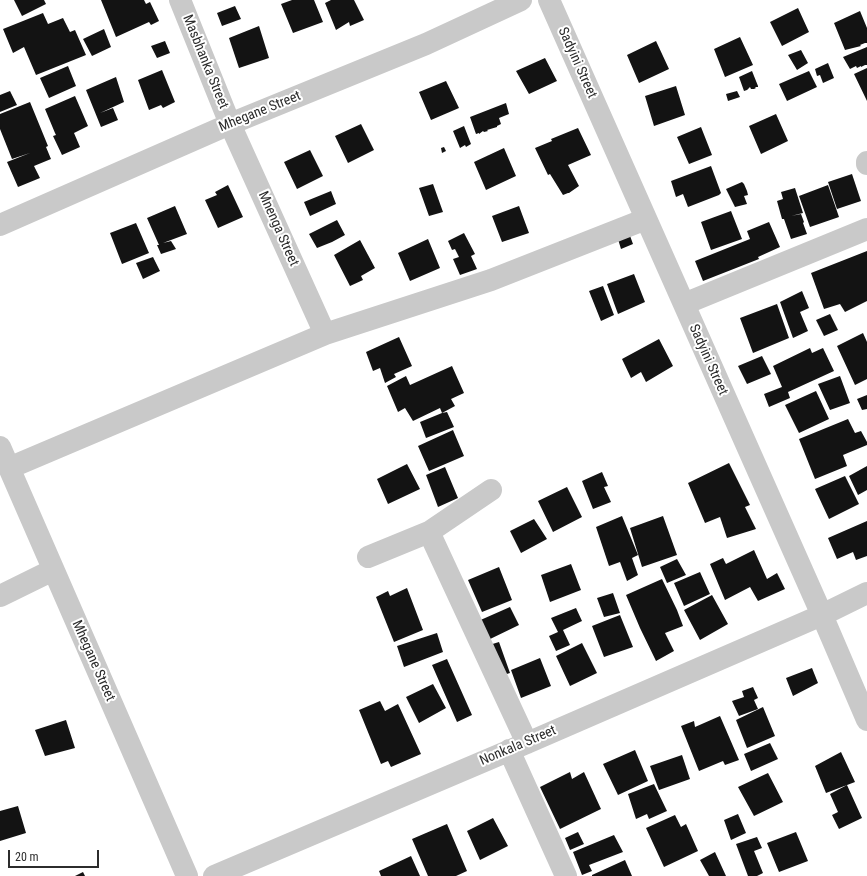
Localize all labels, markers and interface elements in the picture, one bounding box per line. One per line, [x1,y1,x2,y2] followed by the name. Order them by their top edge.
[179,13,231,111] street label: Masbhanka Street
[554,25,600,101] street label: Sadyini Street
[217,88,303,136] street label: Mhegane Street
[254,189,302,269] street label: Mnenga Street
[685,322,731,398] street label: Sadyini Street
[68,618,118,704] street label: Mhegane Street
[477,722,559,770] street label: Nonkala Street
[10,842,101,868] scale bar
[15,850,39,864] text: 20 m

